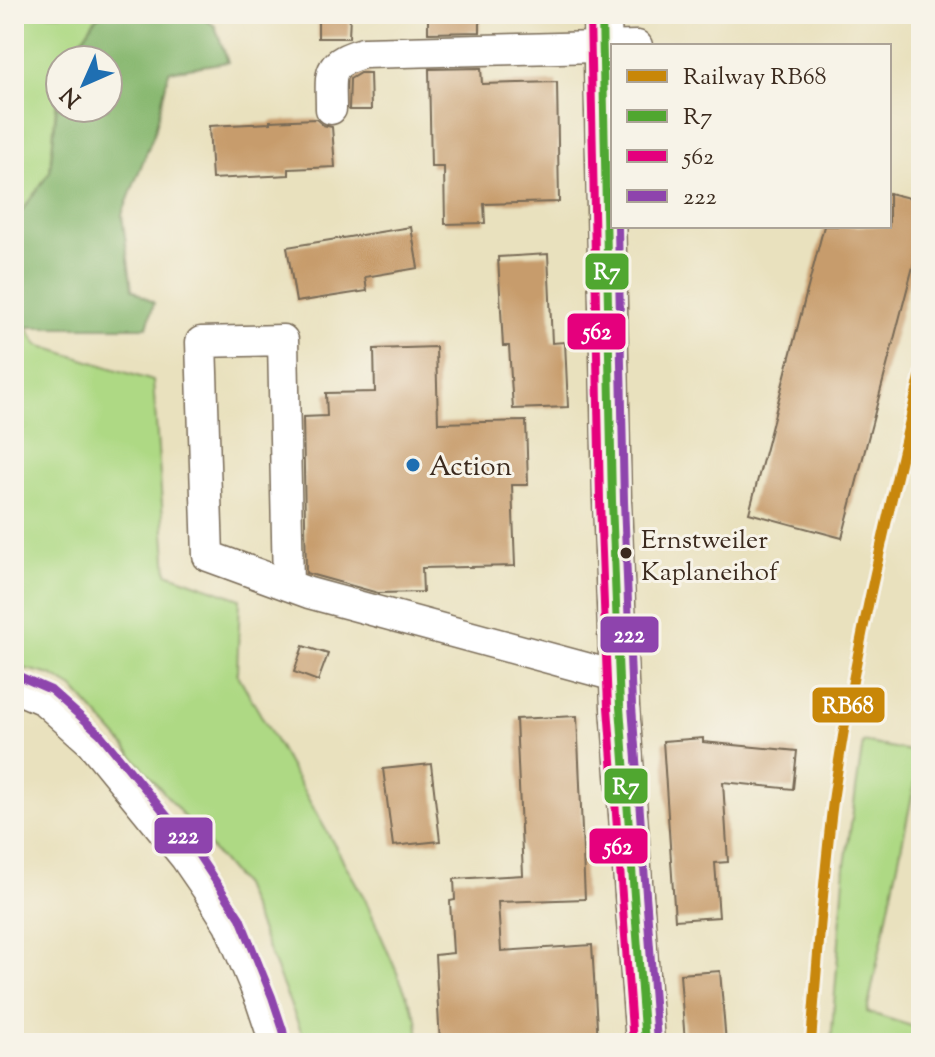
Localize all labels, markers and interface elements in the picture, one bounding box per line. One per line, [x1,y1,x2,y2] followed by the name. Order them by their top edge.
[44,44,124,124] north arrow
[611,44,891,228] legend
[683,61,827,95] text: Railway RB68
[54,78,90,114] text: N
[683,101,712,135] text: R7
[681,141,714,175] text: 562
[683,181,717,215] text: 222
[584,252,630,291] line badge: R7
[594,258,621,290] text: R7
[566,312,627,351] line badge: 562
[581,318,612,350] text: 562
[429,448,512,488] place label: Action
[404,456,422,474] marker: Action
[641,523,779,592] place label: Ernstweiler Kaplaneihof
[618,545,634,561] marker: Ernstweiler Kaplaneihof
[599,615,660,654] line badge: 222
[614,621,645,653] text: 222
[811,686,886,724] line badge: RB68
[822,692,874,724] text: RB68
[603,767,649,805] line badge: R7
[613,773,640,805] text: R7
[153,816,214,855] line badge: 222
[168,822,199,854] text: 222
[588,827,649,865] line badge: 562
[602,833,633,865] text: 562

